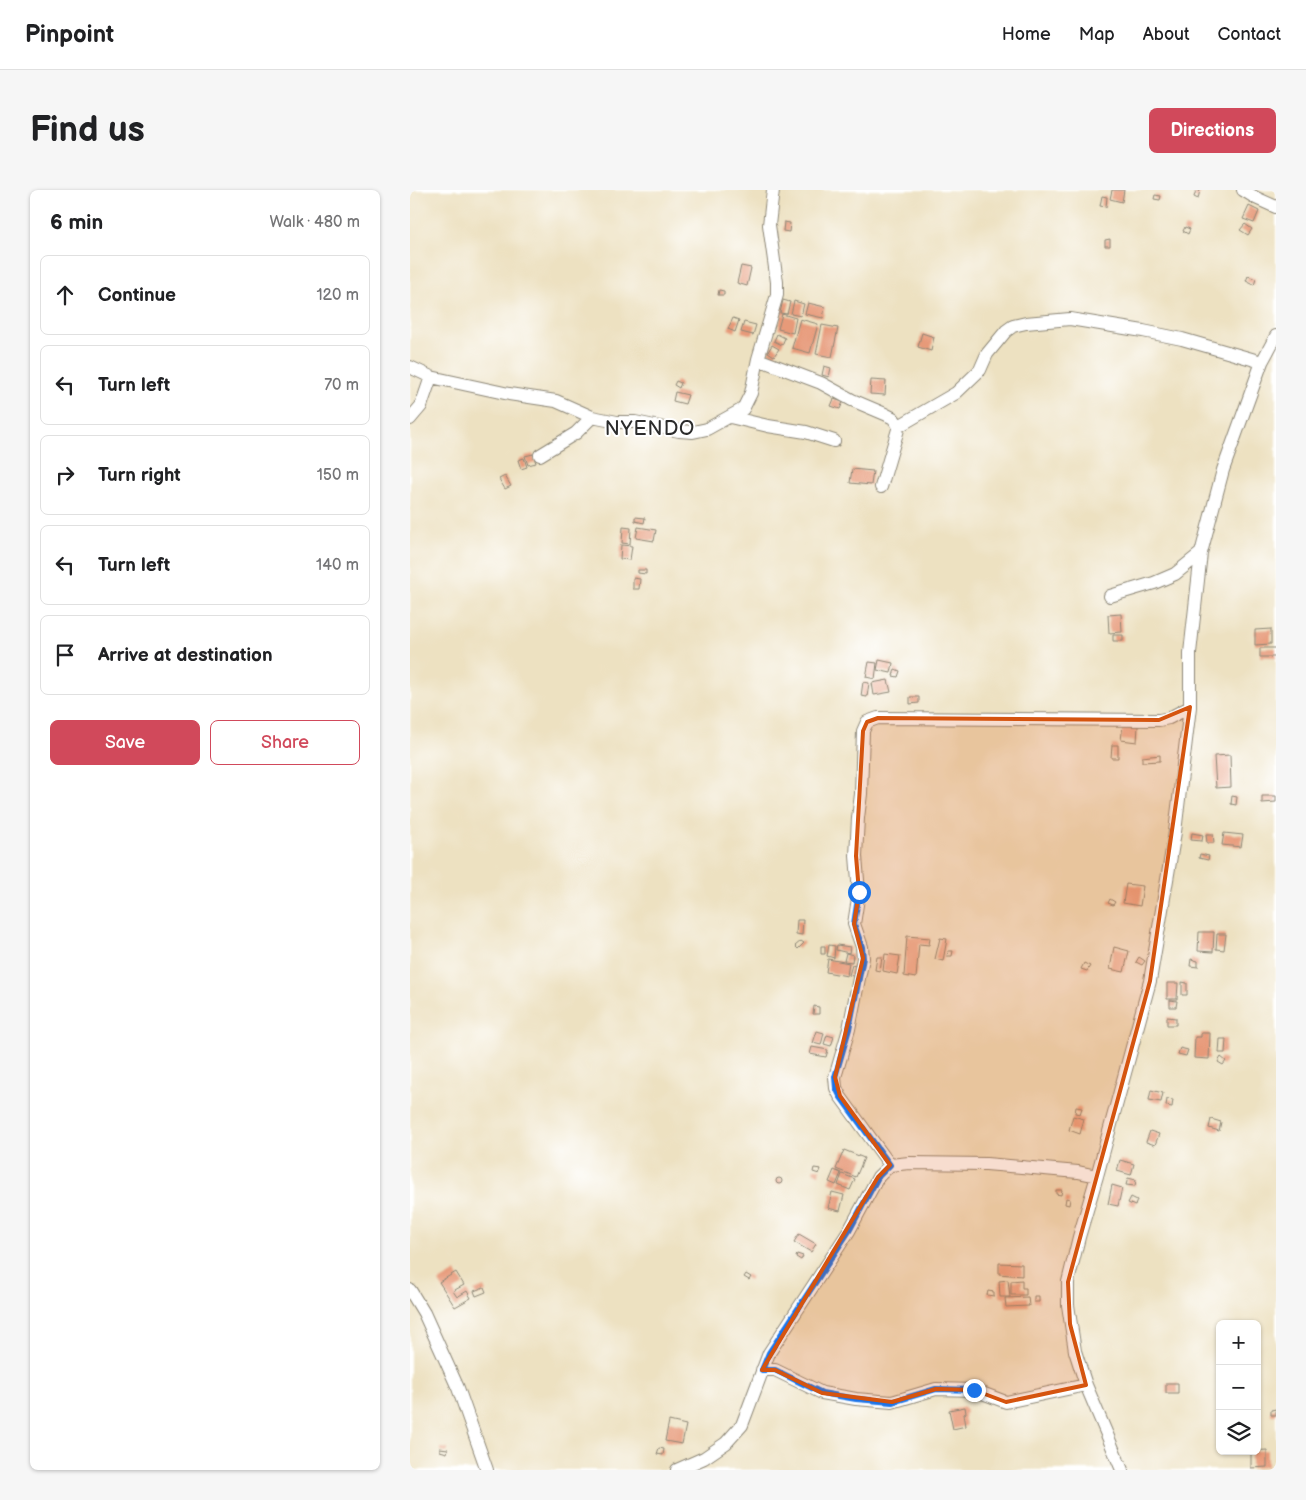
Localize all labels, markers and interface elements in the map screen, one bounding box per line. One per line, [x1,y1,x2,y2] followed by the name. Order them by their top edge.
[25,20,114,49] text: Pinpoint
[1002,24,1051,45] text: Home
[1079,24,1115,45] text: Map
[1143,24,1190,45] text: About
[1218,24,1281,45] text: Contact
[1149,108,1276,153] button: Directions
[30,109,145,152] text: Find us
[50,210,103,235] text: 6 min
[269,213,360,232] text: Walk · 480 m
[51,281,79,309] icon: ahead
[98,284,176,307] text: Continue
[316,286,359,305] text: 120 m
[51,371,79,399] icon: left
[98,374,170,397] text: Turn left
[324,376,359,395] text: 70 m
[605,417,695,441] district label: NYENDO
[51,461,79,489] icon: right
[98,464,181,487] text: Turn right
[317,466,359,485] text: 150 m
[51,551,79,579] icon: left
[98,554,170,577] text: Turn left
[316,556,359,575] text: 140 m
[51,641,79,669] icon: arrive
[98,644,273,667] text: Arrive at destination
[50,720,200,765] button: Save
[210,720,360,765] button: Share
[848,881,871,904] route start
[1216,1320,1261,1455] map controls
[1216,1320,1261,1365] button: +
[1216,1365,1261,1410] button: −
[963,1379,986,1402] route end
[1216,1410,1261,1455] button: layers

